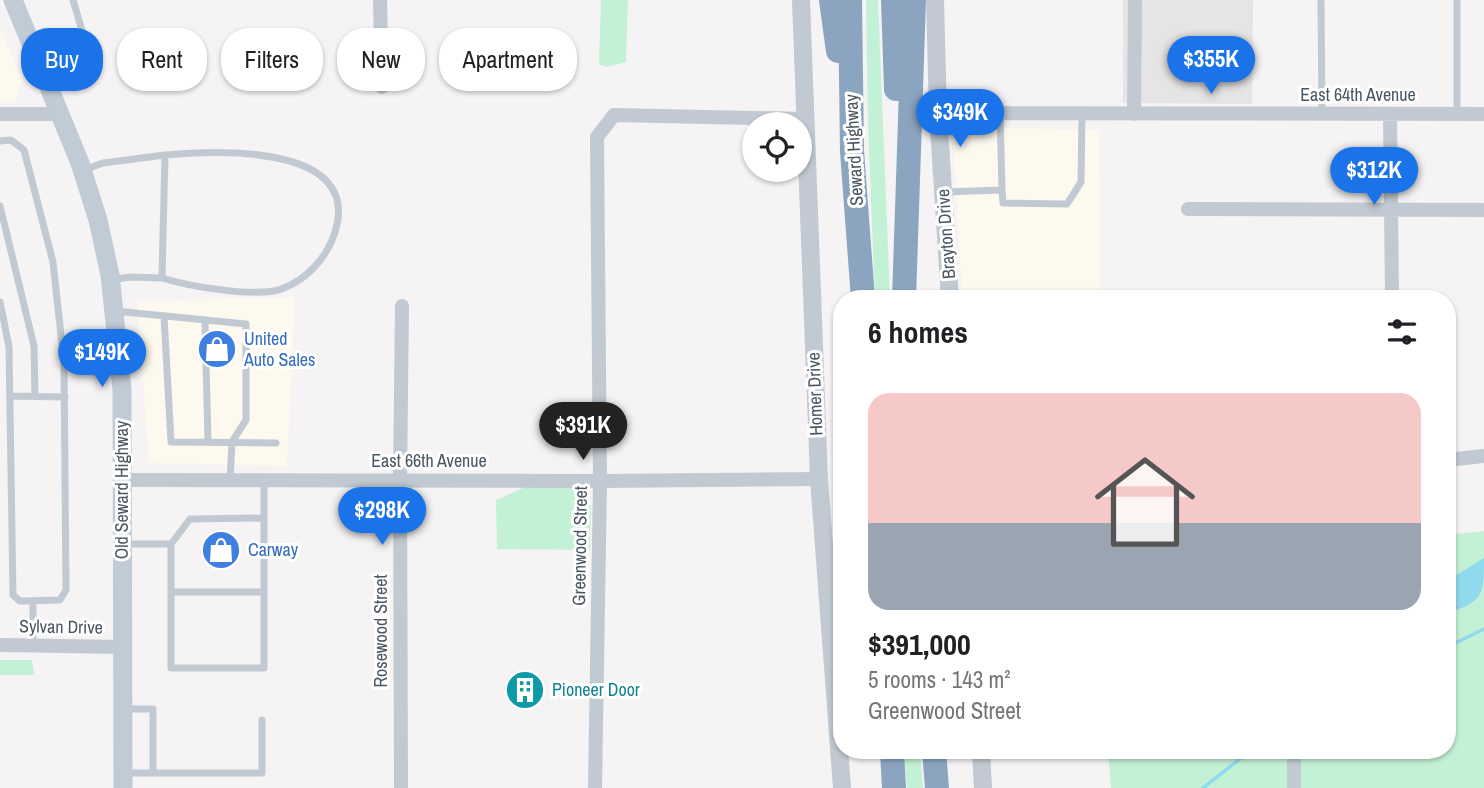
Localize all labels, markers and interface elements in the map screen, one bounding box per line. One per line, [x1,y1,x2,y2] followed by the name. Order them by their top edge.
[21,28,103,91] chip: Buy
[117,28,207,91] chip: Rent
[221,28,323,91] chip: Filters
[337,28,425,91] chip: New
[439,28,577,91] chip: Apartment
[1162,36,1260,96] pin: $355K
[1183,43,1239,74] text: $355K
[1300,82,1416,107] street label: East 64th Avenue
[911,90,1009,149] pin: $349K
[838,93,869,206] street label: Seward Highway
[932,96,988,127] text: $349K
[742,112,812,182] map controls
[742,112,812,182] button: locate
[1325,148,1423,207] pin: $312K
[1346,154,1402,185] text: $312K
[930,188,961,280] street label: Brayton Drive
[868,312,968,352] text: 6 homes
[1383,313,1421,351] icon: filters
[243,326,315,372] place label: United Auto Sales
[196,328,238,370] shop icon: United Auto Sales
[53,330,151,389] pin: $149K
[74,336,130,367] text: $149K
[801,352,828,436] street label: Homer Drive
[534,402,632,462] pin: $391K
[555,409,611,440] text: $391K
[109,420,134,559] street label: Old Seward Highway
[1082,439,1208,565] icon: home
[371,448,487,473] street label: East 66th Avenue
[566,486,593,606] street label: Greenwood Street
[333,488,431,547] pin: $298K
[354,494,410,525] text: $298K
[200,529,242,571] shop icon: Carway
[248,537,299,562] place label: Carway
[368,574,393,688] street label: Rosewood Street
[19,613,103,640] street label: Sylvan Drive
[868,624,971,664] text: $391,000
[868,664,1011,695] text: 5 rooms · 143 m²
[504,669,546,711] building icon: Pioneer Door
[552,677,640,702] place label: Pioneer Door
[868,695,1021,726] text: Greenwood Street

